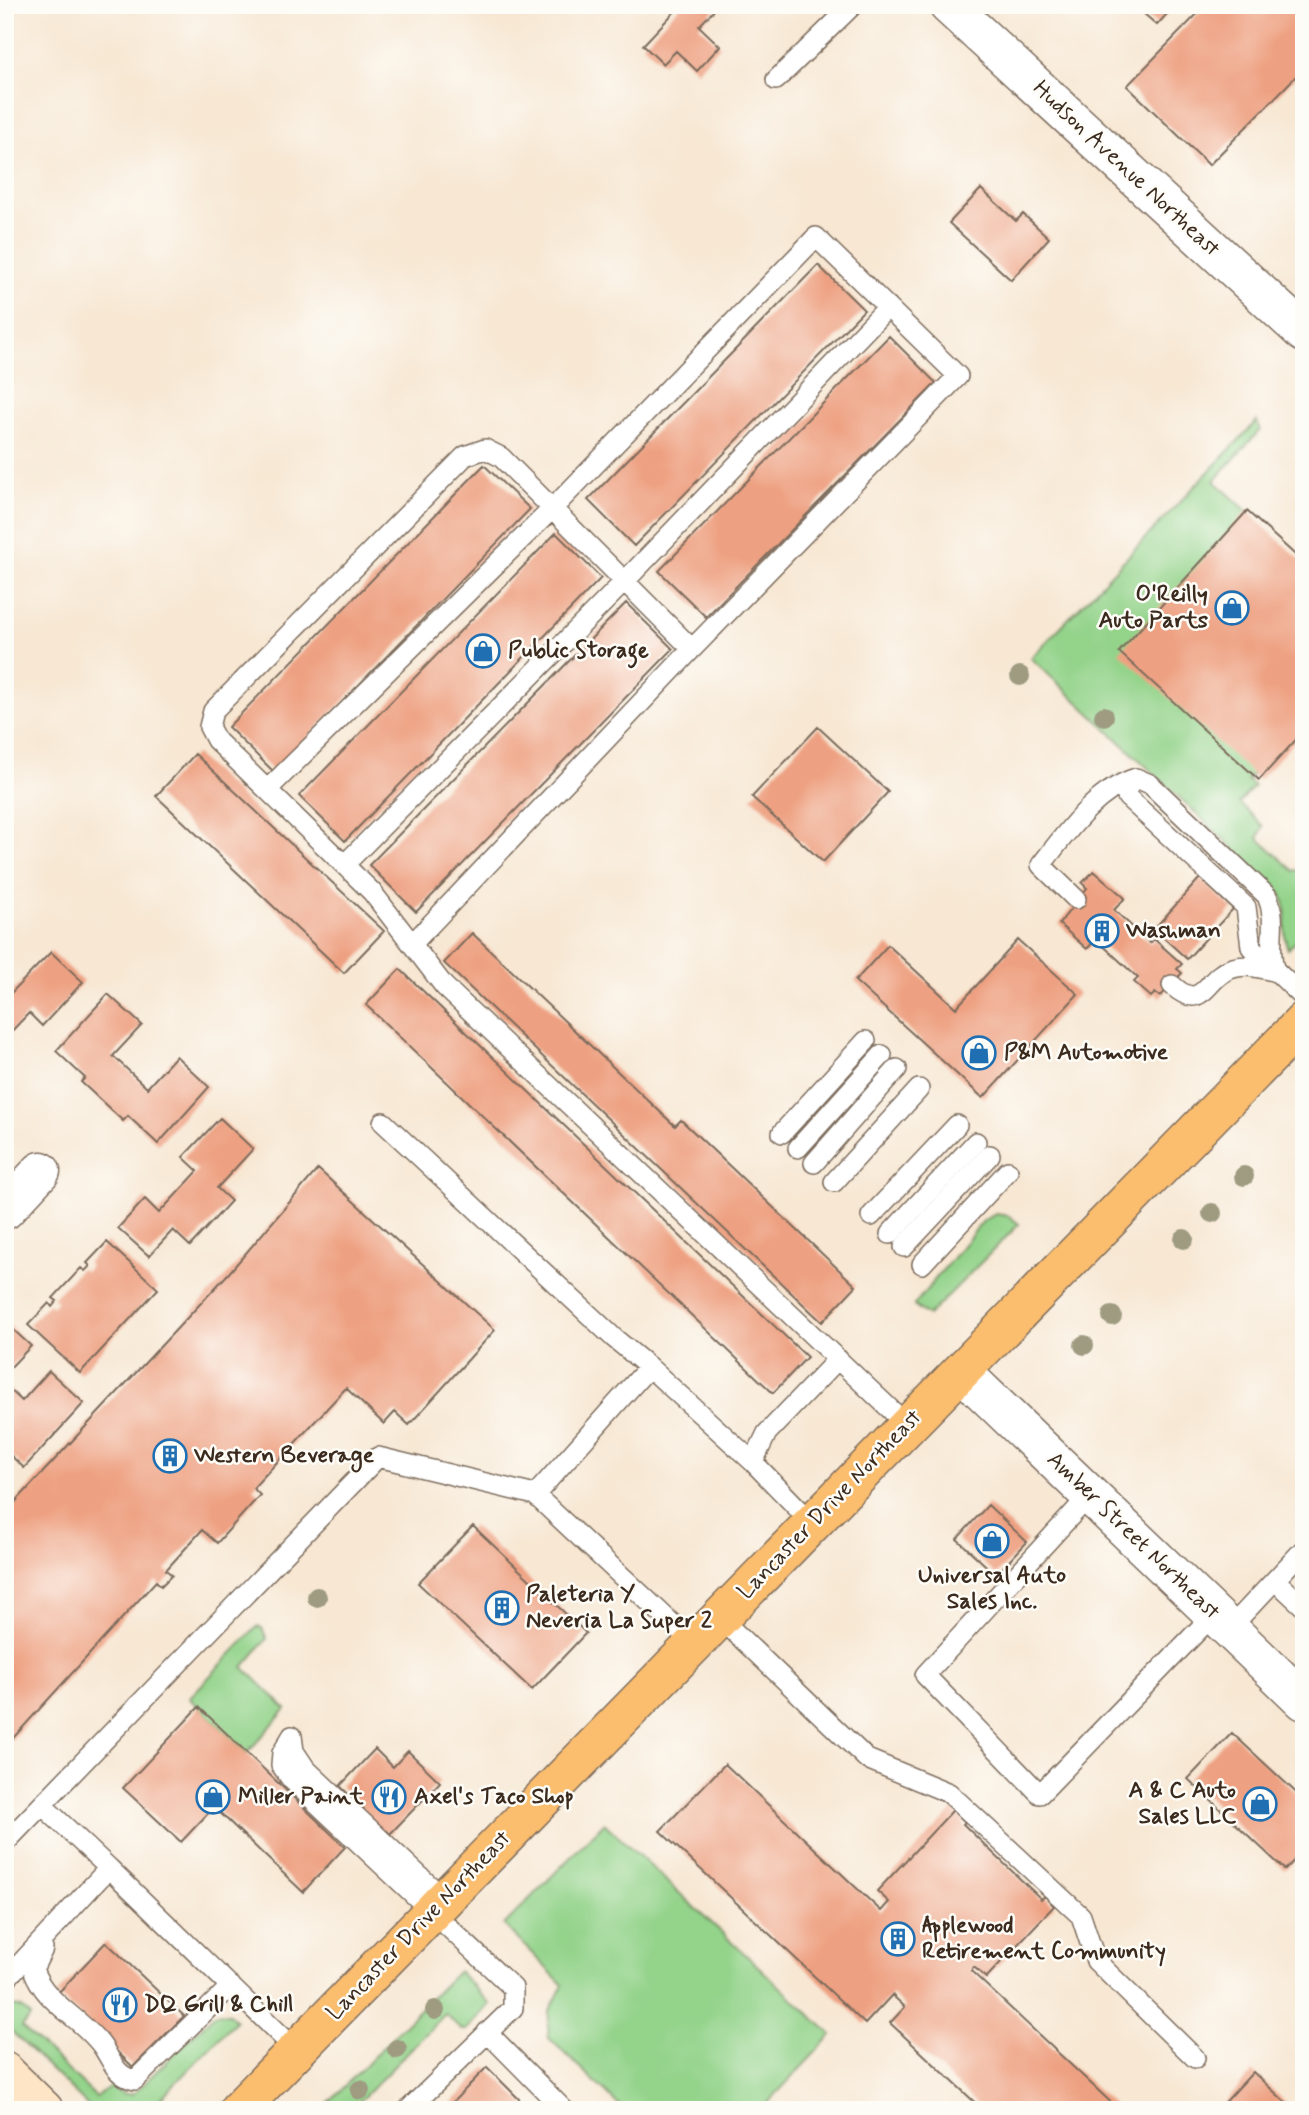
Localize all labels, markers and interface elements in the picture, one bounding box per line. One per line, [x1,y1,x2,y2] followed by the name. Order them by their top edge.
[1026,74,1226,264] street label: Hudson Avenue Northeast
[1099,580,1209,636] place label: O'Reilly Auto Parts
[1213,589,1251,627] shop icon: O'Reilly Auto Parts
[464,632,502,670] shop icon: Public Storage
[508,636,649,669] place label: Public Storage
[1083,912,1121,950] building icon: Washman
[1125,916,1221,946] place label: Washman
[960,1034,998,1072] shop icon: P&M Automotive
[1004,1038,1169,1068] place label: P&M Automotive
[731,1403,929,1606] street label: Lancaster Drive Northeast
[151,1437,189,1475] building icon: Western Beverage
[193,1441,375,1473] place label: Western Beverage
[1040,1445,1226,1627] street label: Amber Street Northeast
[973,1522,1011,1560] shop icon: Universal Auto Sales Inc.
[918,1561,1066,1617] place label: Universal Auto Sales Inc.
[526,1580,713,1636] place label: Paleteria Y Neveria La Super 2
[483,1589,521,1627] building icon: Paleteria Y Neveria La Super 2
[1129,1776,1236,1832] place label: A & C Auto Sales LLC
[194,1778,232,1816] shop icon: Miller Paint
[370,1778,408,1816] restaurant icon: Axel's Taco Shop
[238,1782,364,1812] place label: Miller Paint
[414,1782,574,1812] place label: Axel's Taco Shop
[1241,1785,1279,1823] shop icon: A & C Auto Sales LLC
[320,1824,518,2027] street label: Lancaster Drive Northeast
[922,1911,1166,1967] place label: Applewood Retirement Community
[879,1920,917,1958] building icon: Applewood Retirement Community
[101,1986,139,2024] restaurant icon: DQ Grill & Chill
[144,1990,293,2020] place label: DQ Grill & Chill

